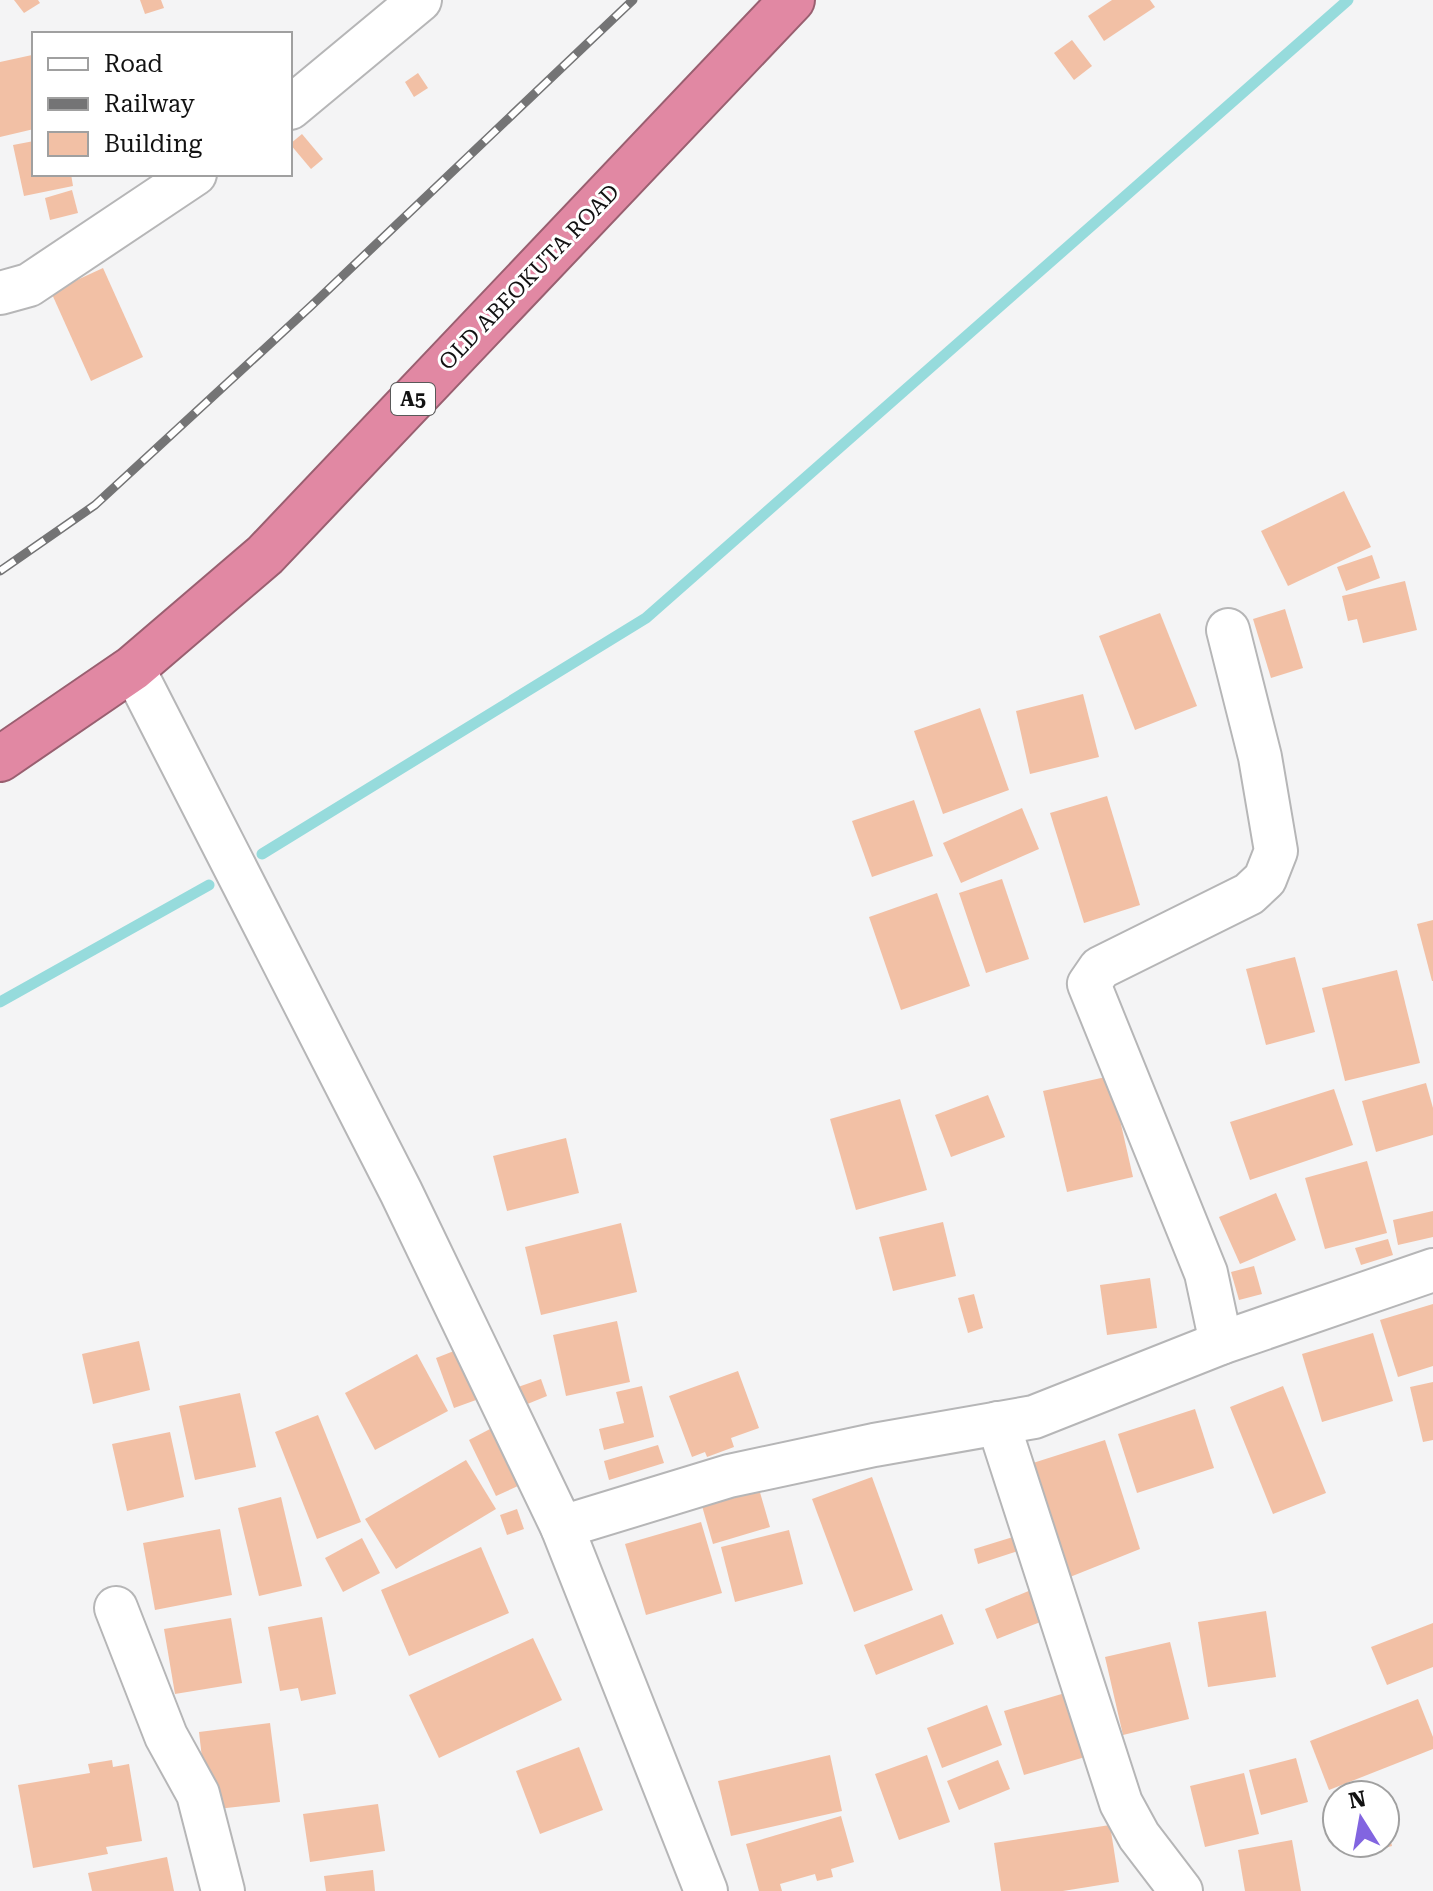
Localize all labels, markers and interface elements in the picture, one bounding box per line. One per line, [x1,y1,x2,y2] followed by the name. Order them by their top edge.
[32,32,292,176] legend
[104,50,163,78] text: Road
[104,90,195,118] text: Railway
[104,130,202,158] text: Building
[434,179,624,375] street label: OLD ABEOKUTA ROAD
[391,383,435,415] road number: A5
[1321,1779,1401,1859] north arrow
[1347,1786,1368,1814] text: N

